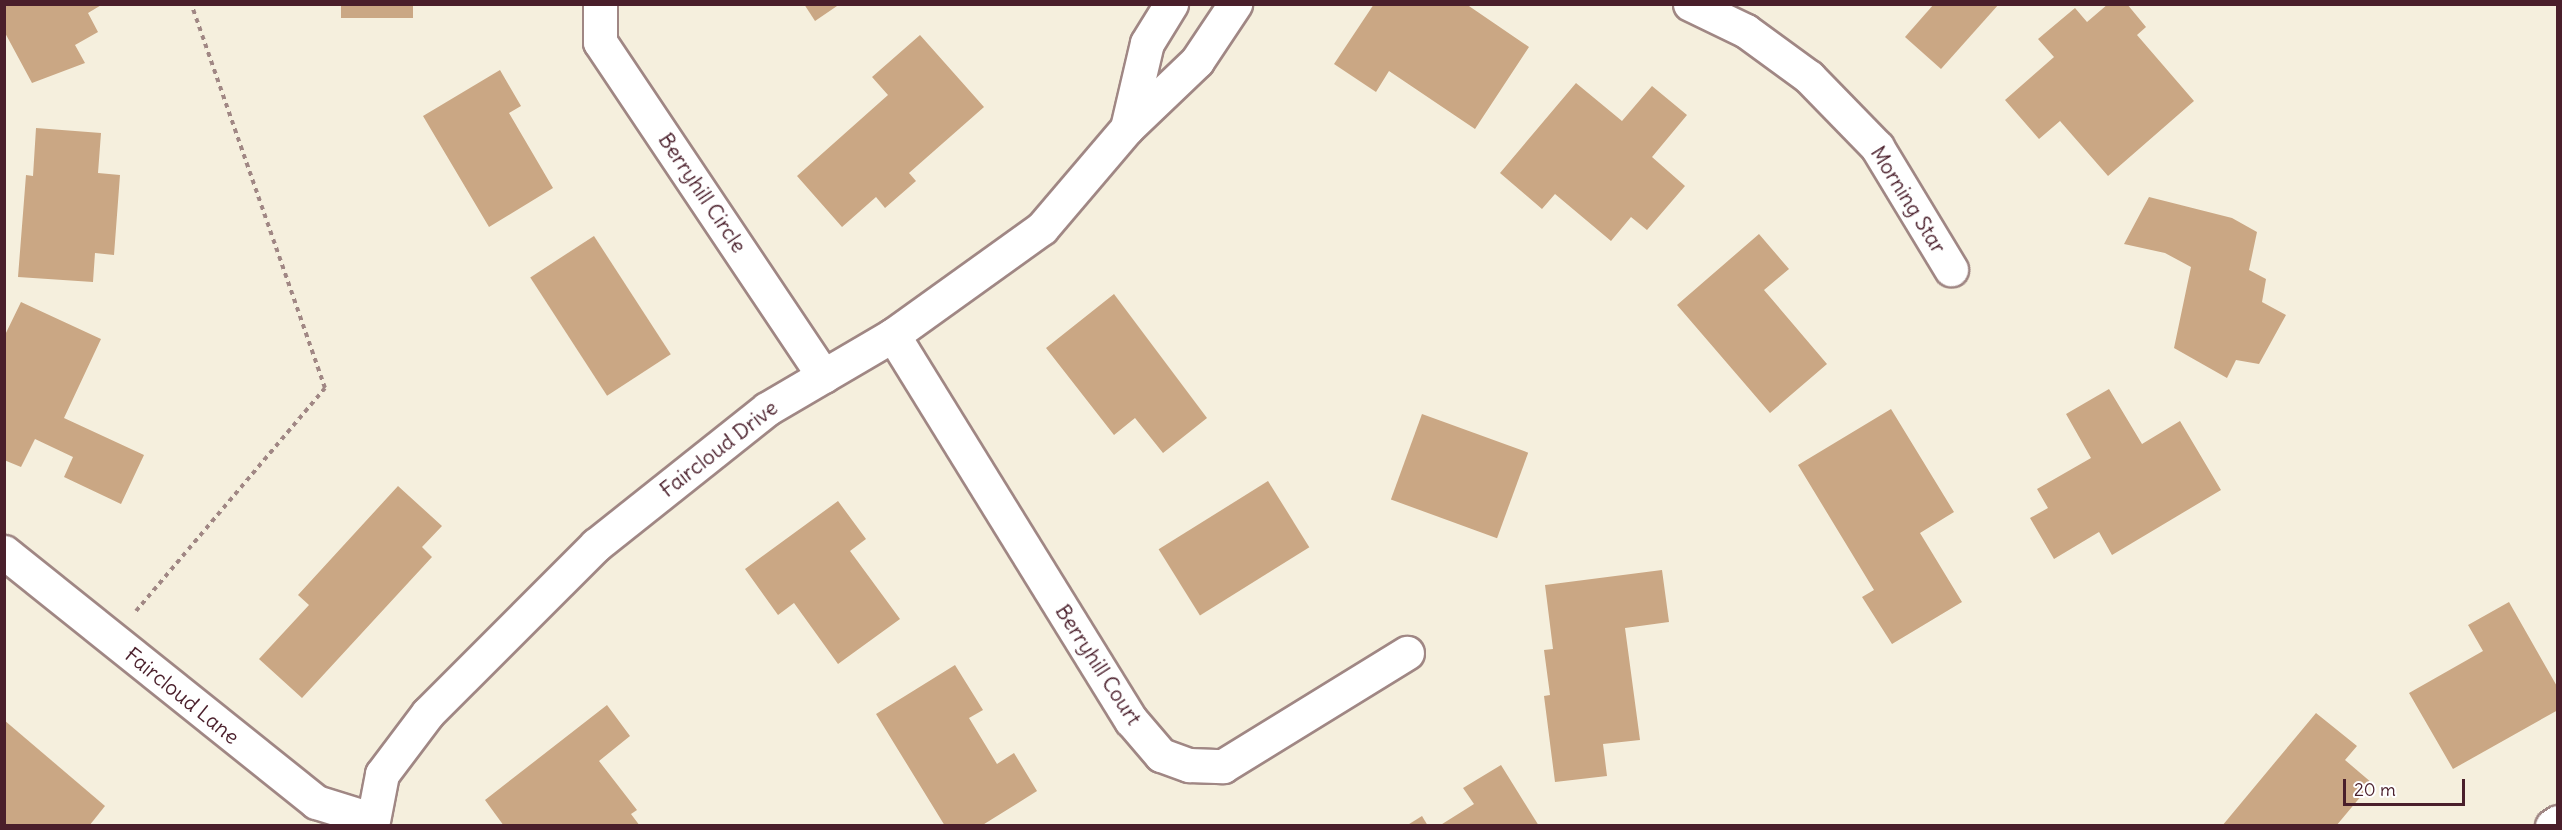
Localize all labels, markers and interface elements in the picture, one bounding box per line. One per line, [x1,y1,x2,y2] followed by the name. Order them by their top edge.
[653,128,751,258] street label: Berryhill Circle
[1865,142,1951,258] street label: Morning Star
[655,395,783,503] street label: Faircloud Drive
[1050,600,1146,730] street label: Berryhill Court
[120,642,244,750] street label: Faircloud Lane
[2346,767,2468,805] scale bar
[2354,778,2396,801] text: 20 m

